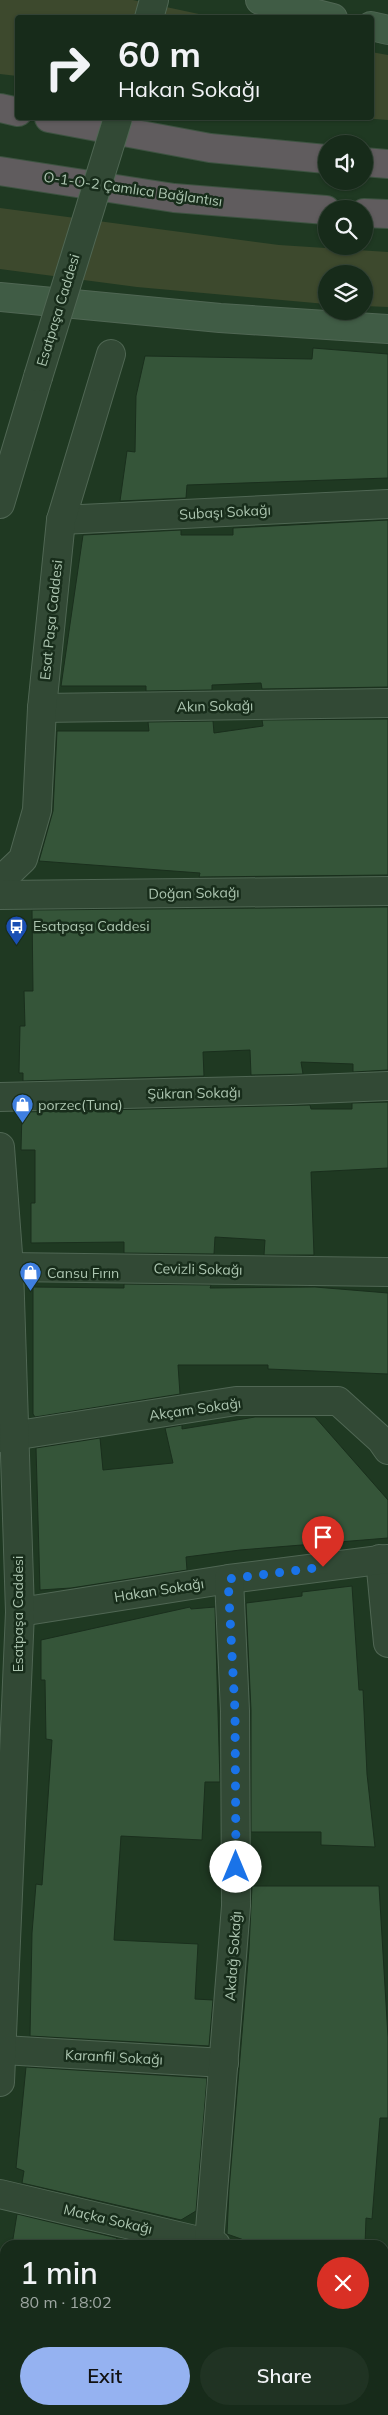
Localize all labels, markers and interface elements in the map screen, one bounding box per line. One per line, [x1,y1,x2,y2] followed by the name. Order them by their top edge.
[118,32,201,76] text: 60 m
[35,35,100,100] icon: right
[118,75,260,103] text: Hakan Sokağı
[318,135,373,320] map controls
[318,135,373,190] button: sound
[42,168,224,210] street label: O-1-O-2 Çamlıca Bağlantısı
[318,200,373,255] button: search
[32,252,84,368] street label: Esatpaşa Caddesi
[318,265,373,320] button: layers
[179,501,271,523] street label: Subaşı Sokağı
[36,559,66,681] street label: Esat Paşa Caddesi
[176,696,254,716] street label: Akın Sokağı
[148,883,240,903] street label: Doğan Sokağı
[5,914,29,945] bus stop icon: Esatpaşa Caddesi
[33,917,150,935] place label: Esatpaşa Caddesi
[147,1083,241,1103] street label: Şükran Sokağı
[10,1093,34,1124] shop icon: porzec(Tuna)
[38,1096,123,1114] place label: porzec(Tuna)
[153,1259,243,1279] street label: Cevizli Sokağı
[19,1261,43,1292] shop icon: Cansu Fırın
[47,1264,119,1282] place label: Cansu Fırın
[148,1394,242,1424] street label: Akçam Sokağı
[302,1516,344,1567] pin
[309,1523,337,1551] icon: arrive
[9,1556,27,1672] street label: Esatpaşa Caddesi
[113,1574,205,1606] street label: Hakan Sokağı
[209,1840,261,1892] position arrow
[221,1910,245,2002] street label: Akdağ Sokağı
[65,2045,163,2069] street label: Karanfil Sokağı
[62,2200,154,2238] street label: Maçka Sokağı
[20,2254,98,2292] text: 1 min
[317,2257,369,2309] button: close
[20,2292,112,2312] text: 80 m · 18:02
[20,2347,190,2405] button: Exit
[200,2347,369,2405] button: Share

